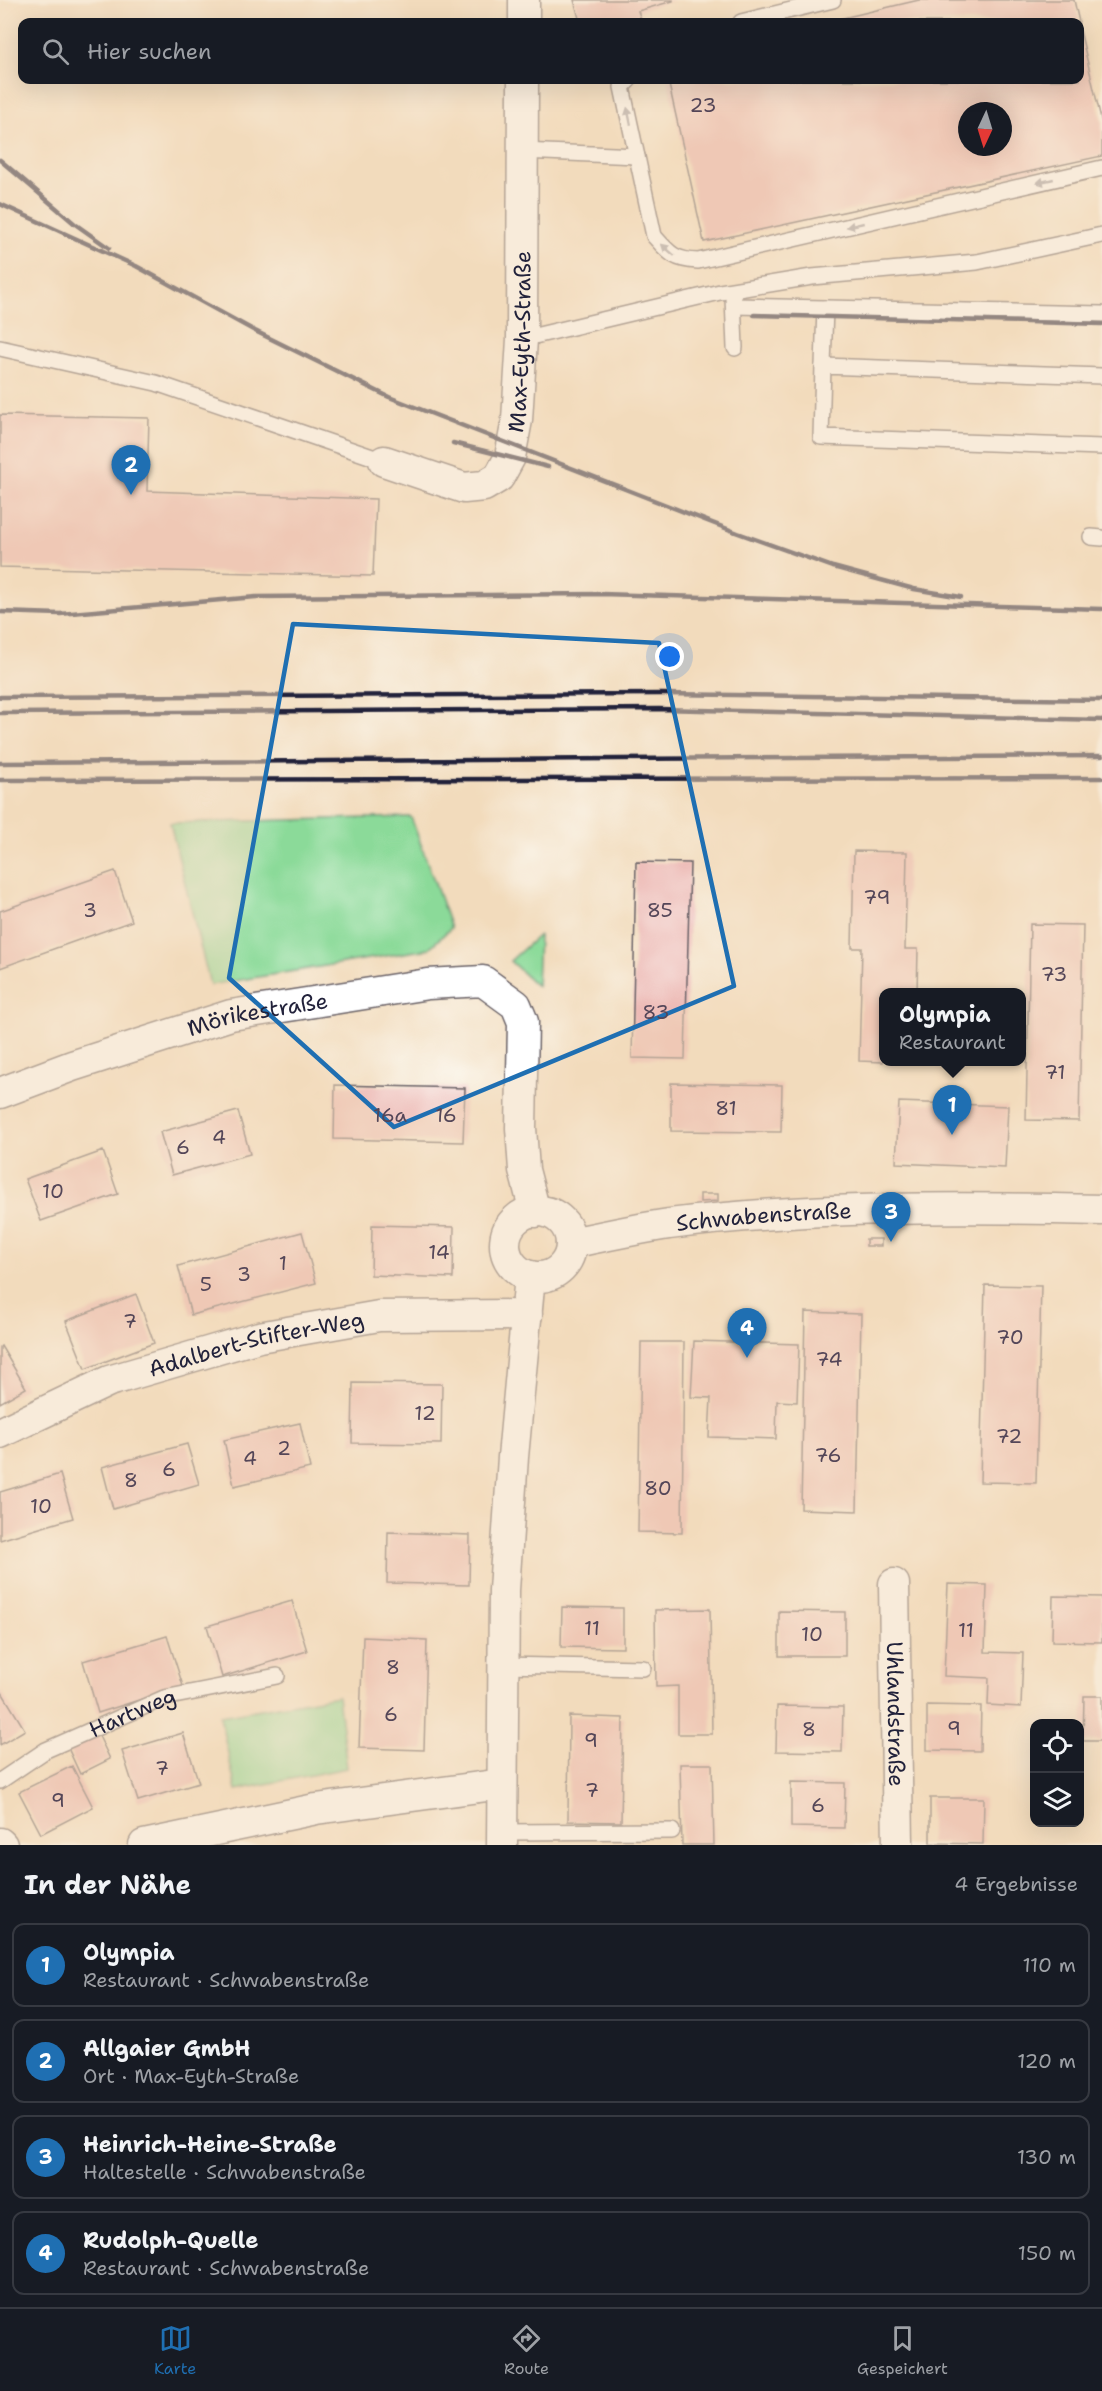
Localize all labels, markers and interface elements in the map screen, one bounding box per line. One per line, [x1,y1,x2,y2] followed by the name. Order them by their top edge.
[18,18,1084,84] search box
[39,35,72,68] icon: search
[87,37,212,66] text: Hier suchen
[690,92,716,118] house number: 23
[958,102,1012,156] north arrow
[624,107,633,126] one-way arrow
[1036,177,1054,187] one-way arrow
[846,221,864,231] one-way arrow
[661,244,676,257] one-way arrow
[500,251,537,435] street label: Max-Eyth-Straße
[112,446,150,495] pin: 2
[655,642,684,671] your location
[863,884,891,910] house number: 79
[83,897,97,923] house number: 3
[647,897,673,923] house number: 85
[1041,961,1067,987] house number: 73
[183,985,330,1043] street label: Mörikestraße
[879,988,1026,1066] popup
[643,999,669,1025] house number: 83
[899,1000,991,1029] text: Olympia
[899,1029,1006,1055] text: Restaurant
[1044,1059,1066,1085] house number: 71
[932,1086,972,1135] pin: 1
[715,1095,737,1121] house number: 81
[373,1102,407,1128] house number: 16a
[435,1102,457,1128] house number: 16
[212,1124,226,1150] house number: 4
[176,1134,190,1160] house number: 6
[42,1178,64,1204] house number: 10
[872,1192,910,1242] pin: 3
[674,1196,852,1238] street label: Schwabenstraße
[428,1239,450,1265] house number: 14
[279,1250,287,1276] house number: 1
[237,1261,251,1287] house number: 3
[200,1271,212,1297] house number: 5
[145,1304,366,1383] street label: Adalbert-Stifter-Weg
[123,1308,137,1334] house number: 7
[728,1308,766,1358] pin: 4
[996,1324,1024,1350] house number: 70
[815,1346,843,1372] house number: 74
[414,1400,436,1426] house number: 12
[996,1423,1022,1449] house number: 72
[277,1435,291,1461] house number: 2
[814,1442,842,1468] house number: 76
[243,1445,257,1471] house number: 4
[162,1456,176,1482] house number: 6
[124,1467,138,1493] house number: 8
[644,1475,672,1501] house number: 80
[30,1493,52,1519] house number: 10
[584,1615,600,1641] house number: 11
[958,1617,974,1643] house number: 11
[801,1621,823,1647] house number: 10
[880,1641,912,1787] street label: Uhlandstraße
[386,1654,400,1680] house number: 8
[84,1681,179,1744] street label: Hartweg
[384,1701,398,1727] house number: 6
[947,1715,961,1741] house number: 9
[802,1716,816,1742] house number: 8
[1030,1719,1084,1827] map controls
[1030,1719,1084,1773] button: locate
[584,1727,598,1753] house number: 9
[155,1755,169,1781] house number: 7
[1030,1773,1084,1827] button: layers
[585,1777,599,1803] house number: 7
[51,1787,65,1813] house number: 9
[811,1792,825,1818] house number: 6
[24,1867,191,1902] text: In der Nähe
[954,1871,1078,1897] text: 4 Ergebnisse
[83,1938,175,1967] text: Olympia
[41,1952,50,1978] text: 1
[1022,1952,1076,1978] text: 110 m
[83,1967,369,1993] text: Restaurant · Schwabenstraße
[83,2034,250,2063] text: Allgaier GmbH
[39,2048,53,2074] text: 2
[1017,2048,1076,2074] text: 120 m
[83,2063,299,2089] text: Ort · Max-Eyth-Straße
[83,2130,337,2159] text: Heinrich-Heine-Straße
[39,2144,53,2170] text: 3
[1017,2144,1076,2170] text: 130 m
[83,2159,366,2185] text: Haltestelle · Schwabenstraße
[83,2226,258,2255] text: Rudolph-Quelle
[39,2240,53,2266] text: 4
[1018,2240,1076,2266] text: 150 m
[83,2255,369,2281] text: Restaurant · Schwabenstraße
[154,2322,196,2379] tab: Karte
[504,2322,549,2379] tab: Route
[857,2322,948,2379] tab: Gespeichert

